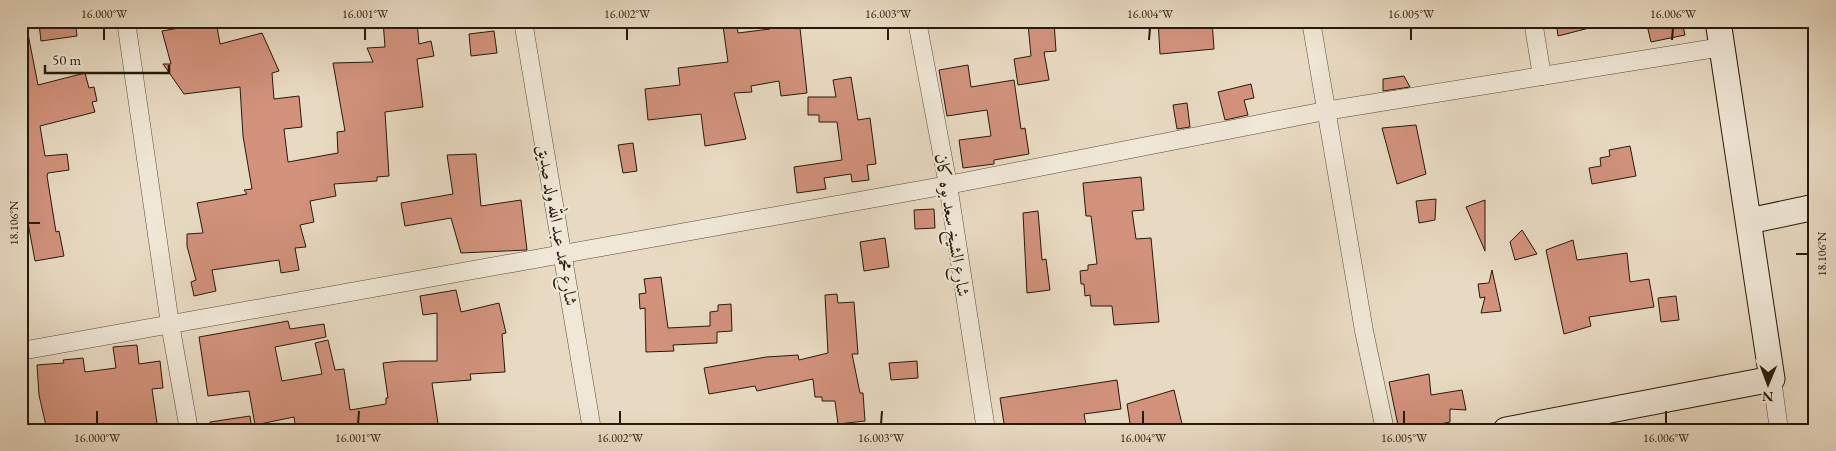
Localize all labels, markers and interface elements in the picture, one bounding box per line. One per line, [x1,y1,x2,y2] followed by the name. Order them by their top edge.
[81,6,128,22] text: 16.000°W
[342,6,389,22] text: 16.001°W
[604,6,651,22] text: 16.002°W
[865,6,912,22] text: 16.003°W
[1127,6,1174,22] text: 16.004°W
[1388,6,1435,22] text: 16.005°W
[1650,6,1697,22] text: 16.006°W
[45,42,169,74] scale bar
[52,50,81,69] text: 50 m
[529,142,585,308] street label: شارع محمد عبد الله ولد صديق
[925,152,976,299] street label: شارع الشيخ سعد بوه كان
[6,200,22,245] text: 18.106°N
[1814,231,1830,276] text: 18.106°N
[1744,358,1794,408] north arrow
[1761,388,1774,406] text: N
[74,430,121,446] text: 16.000°W
[335,430,382,446] text: 16.001°W
[597,430,644,446] text: 16.002°W
[858,430,905,446] text: 16.003°W
[1120,430,1167,446] text: 16.004°W
[1381,430,1428,446] text: 16.005°W
[1643,430,1690,446] text: 16.006°W

